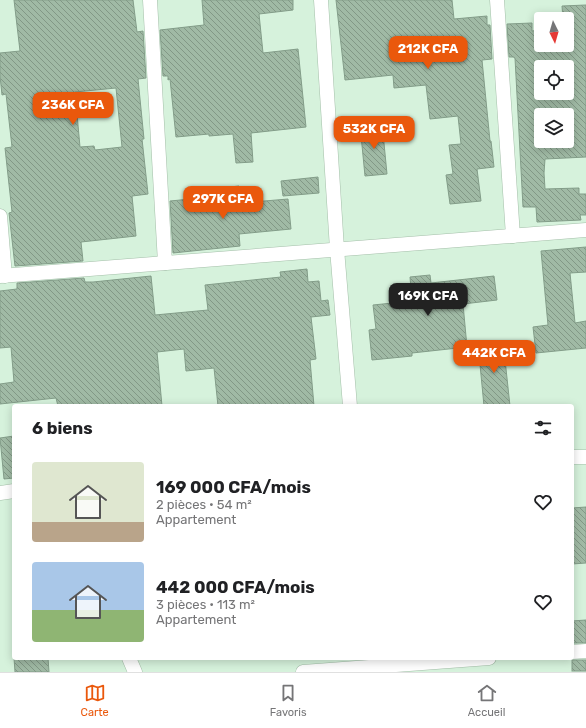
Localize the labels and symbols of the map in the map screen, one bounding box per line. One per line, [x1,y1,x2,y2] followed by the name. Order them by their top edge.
[534,12,574,52] north arrow
[387,36,469,70] pin: 212K CFA
[32,92,114,126] pin: 236K CFA
[333,116,415,150] pin: 532K CFA
[182,186,264,220] pin: 297K CFA
[387,283,469,317] pin: 169K CFA
[453,340,535,374] pin: 442K CFA

